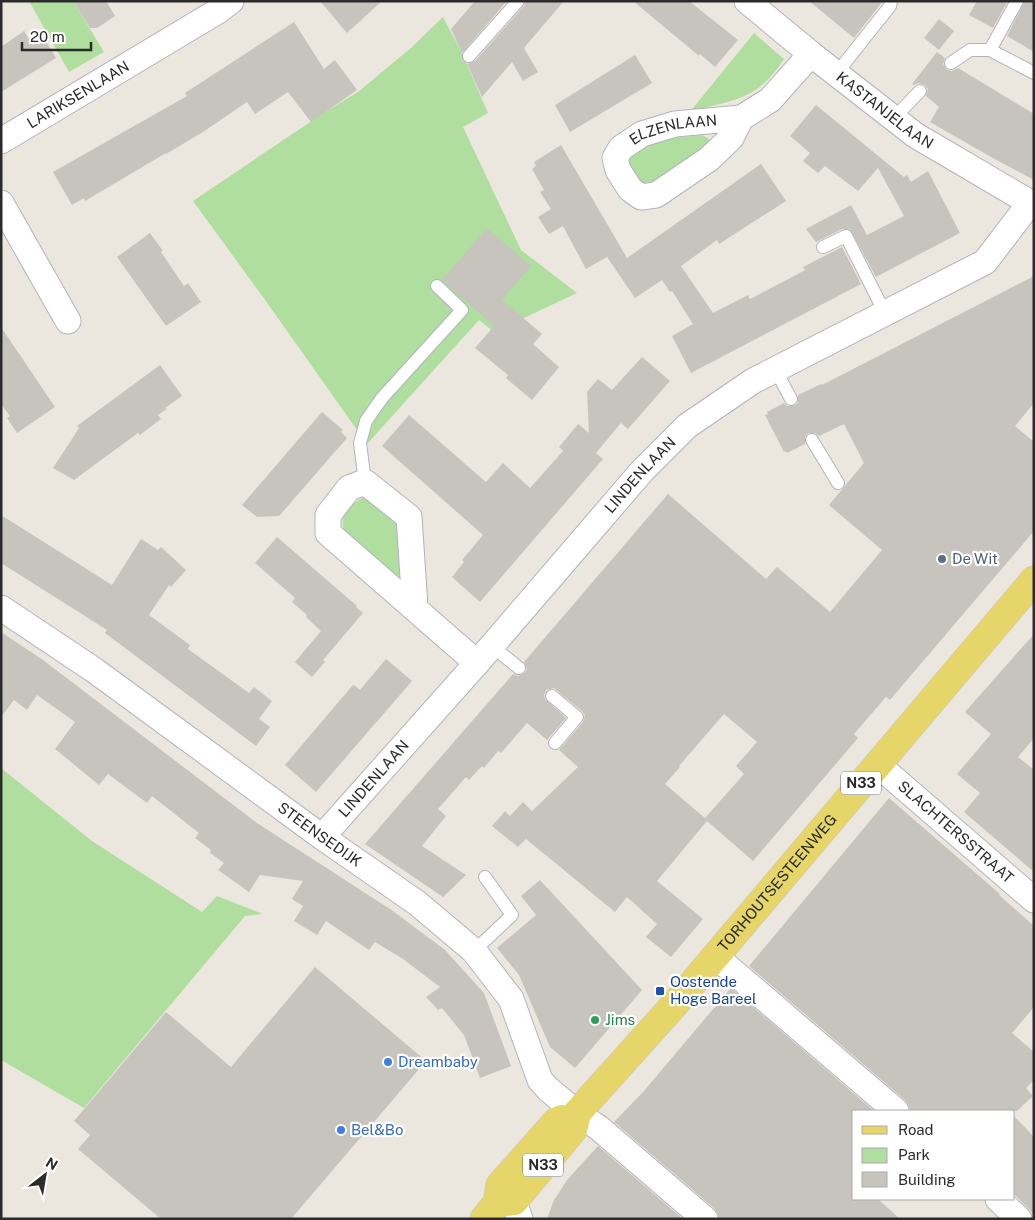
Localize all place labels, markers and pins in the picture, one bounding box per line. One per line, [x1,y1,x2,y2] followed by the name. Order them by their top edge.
[952,550,998,567] place label: De Wit
[936,553,948,565] marker: De Wit
[670,973,757,1007] place label: Oostende Hoge Bareel
[654,985,666,997] marker: Oostende Hoge Bareel
[605,1011,635,1028] place label: Jims
[589,1014,601,1026] marker: Jims
[398,1053,478,1070] place label: Dreambaby
[382,1056,394,1068] marker: Dreambaby
[351,1121,403,1138] place label: Bel&Bo
[335,1124,347,1136] marker: Bel&Bo

